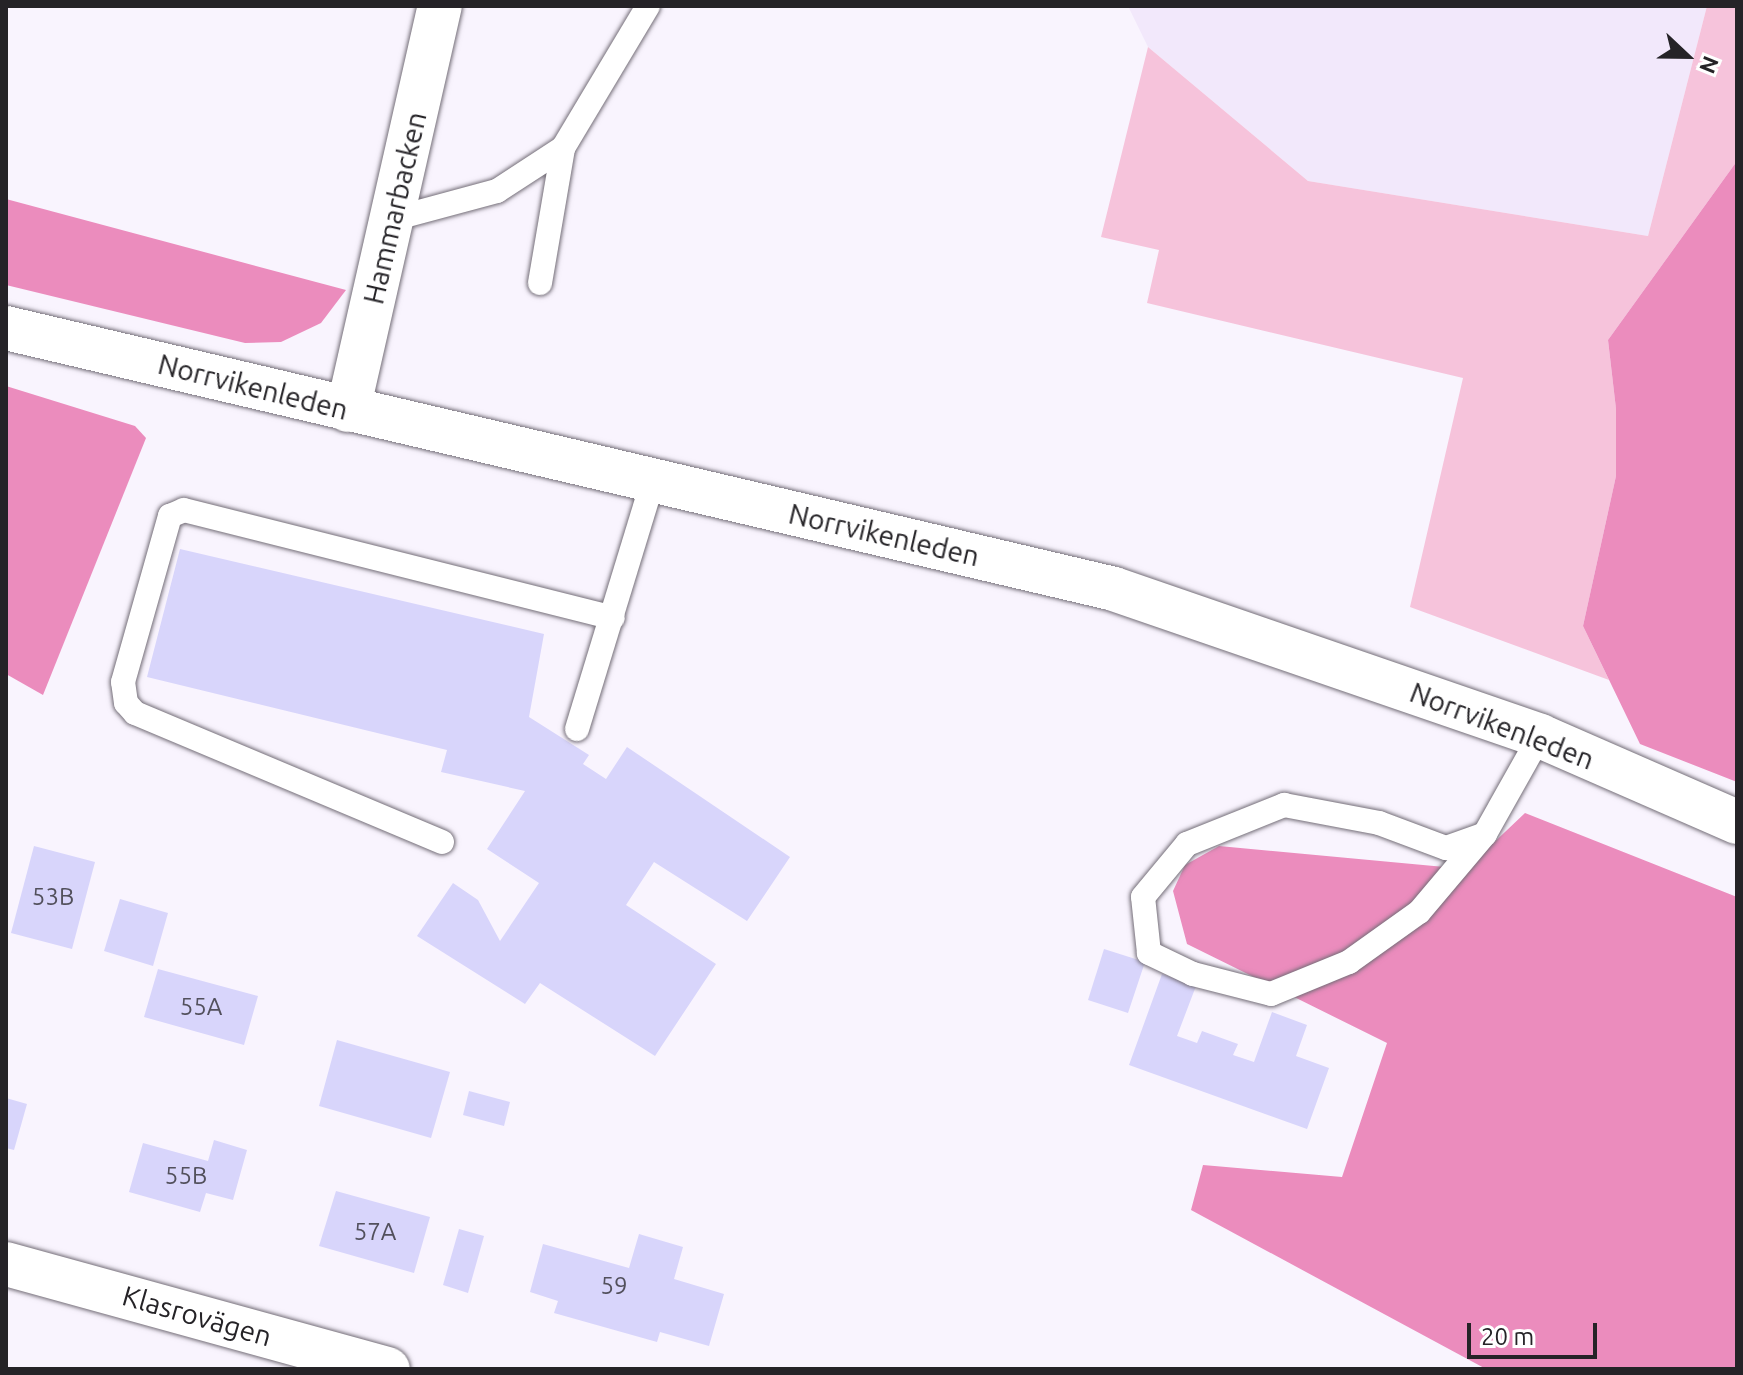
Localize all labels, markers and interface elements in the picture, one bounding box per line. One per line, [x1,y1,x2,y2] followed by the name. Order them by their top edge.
[1647,16,1727,96] north arrow
[1695,53,1724,77] text: N
[357,109,433,307] street label: Hammarbacken
[155,347,351,427] street label: Norrvikenleden
[786,497,982,573] street label: Norrvikenleden
[1405,675,1599,777] street label: Norrvikenleden
[32,883,74,911] house number: 53B
[180,993,222,1021] house number: 55A
[165,1162,207,1190] house number: 55B
[354,1218,396,1246] house number: 57A
[600,1272,628,1300] house number: 59
[119,1279,275,1353] street label: Klasrovägen
[1471,1307,1601,1357] scale bar
[1481,1323,1534,1350] text: 20 m

